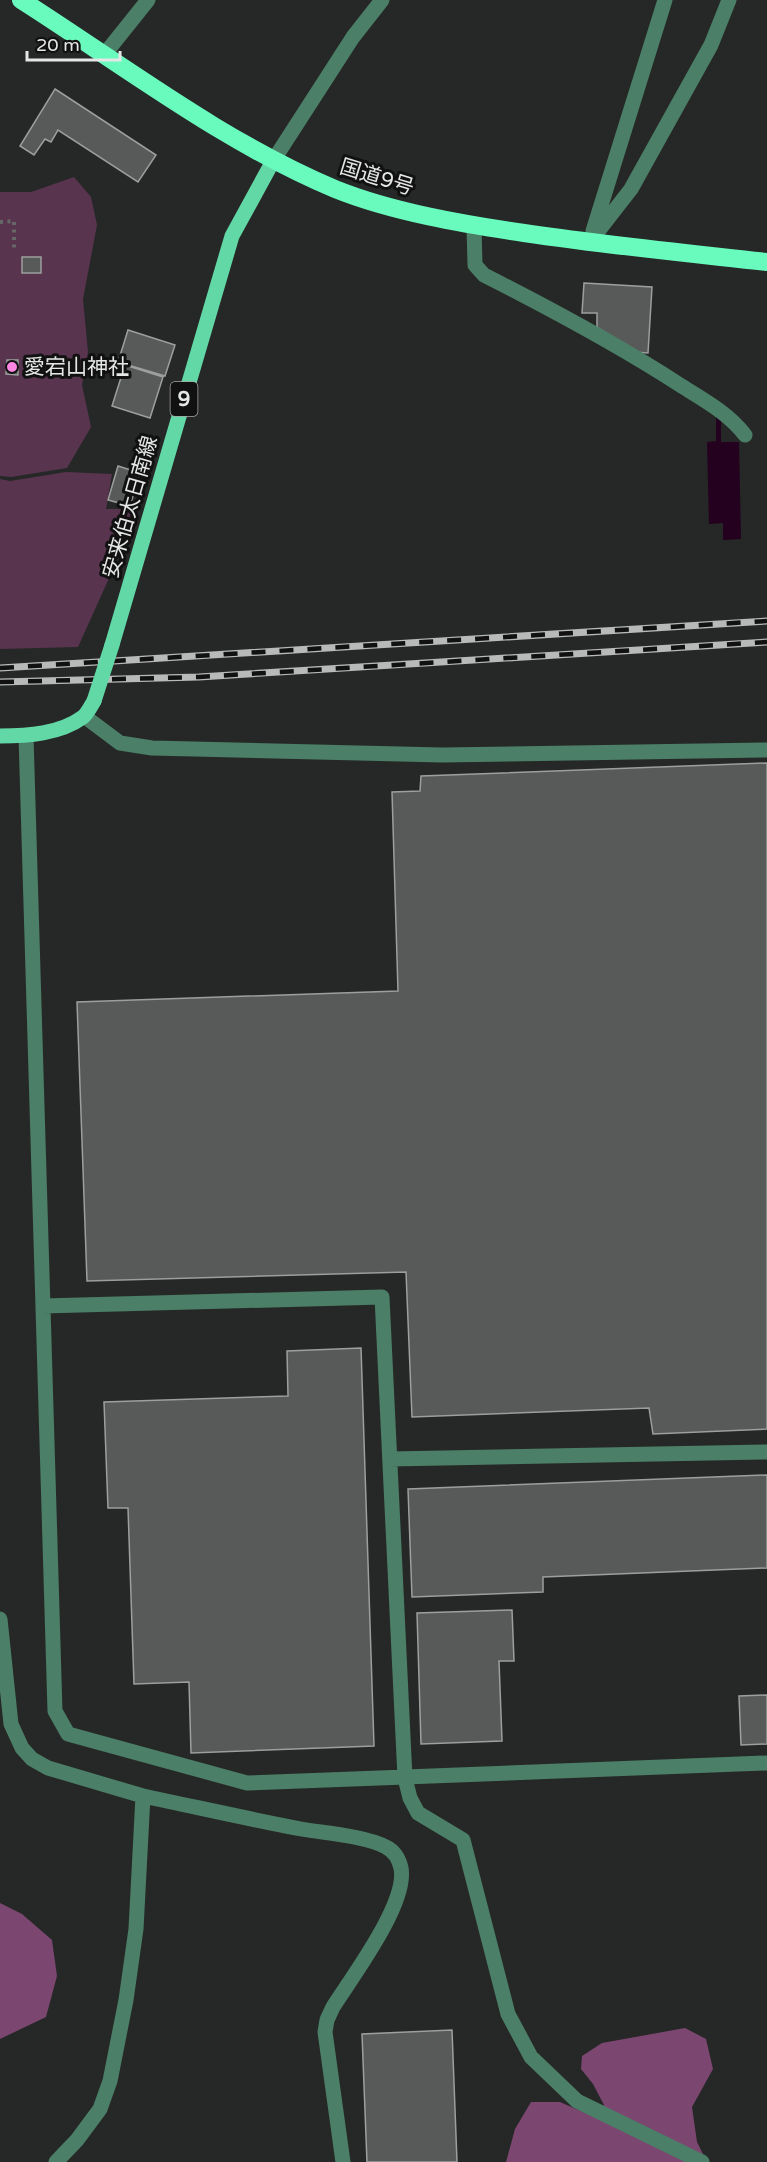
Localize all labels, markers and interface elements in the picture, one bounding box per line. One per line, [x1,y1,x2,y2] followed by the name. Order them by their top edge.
[27,24,120,62] scale bar
[36,34,80,56] text: 20 m
[337,154,417,201] street label: 国道9号
[24,355,129,380] place label: 愛宕山神社
[5,360,19,374] marker: 愛宕山神社
[170,382,198,416] road number: 9
[98,433,163,581] street label: 安来伯太日南線

